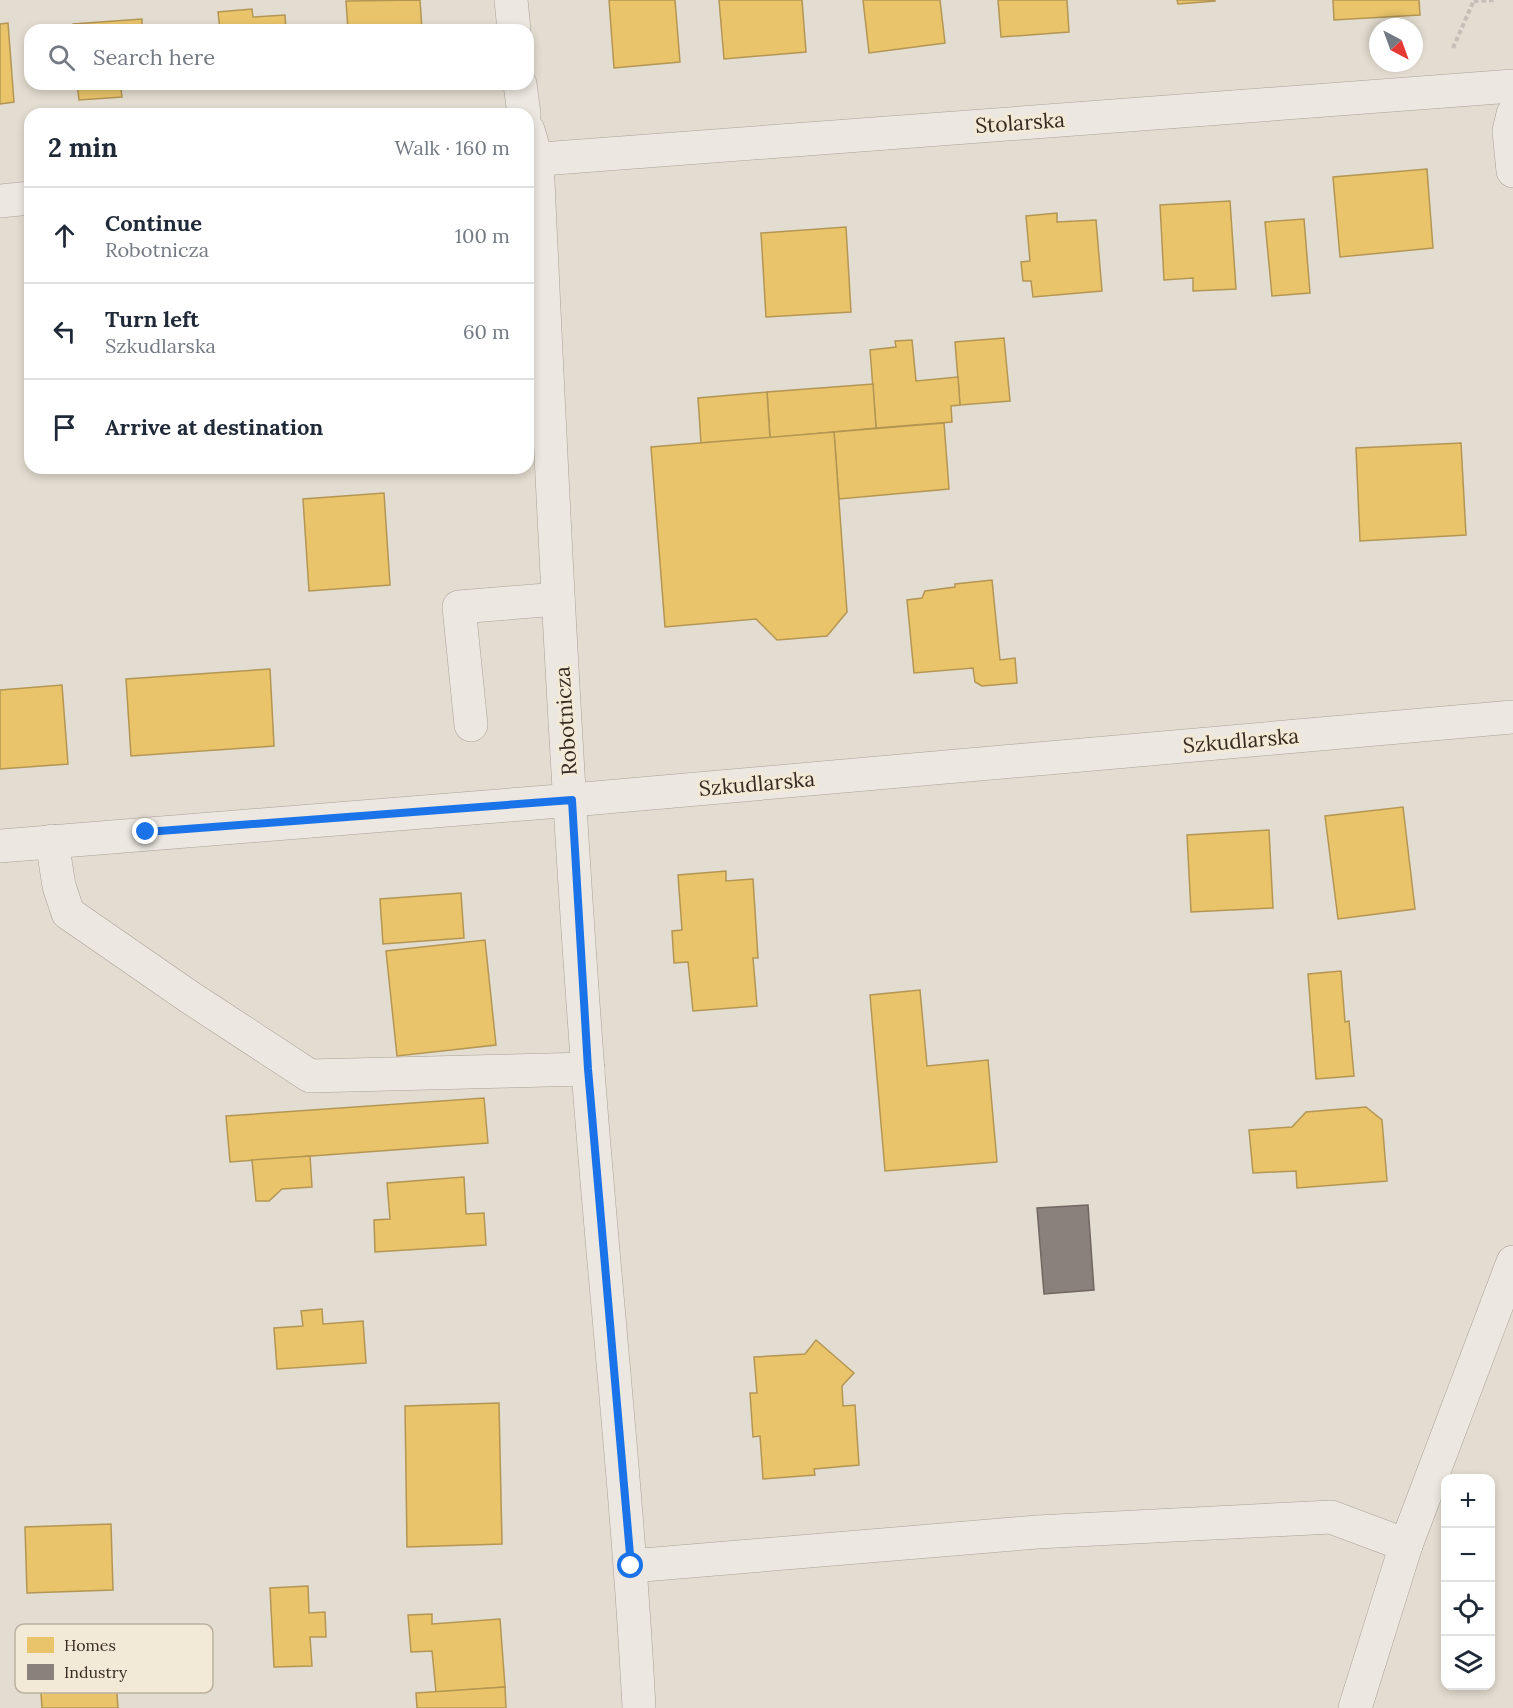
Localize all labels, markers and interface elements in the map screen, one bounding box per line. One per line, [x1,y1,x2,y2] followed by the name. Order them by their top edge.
[1369,18,1423,72] north arrow
[24,24,534,90] search box
[45,41,78,74] icon: search
[93,43,215,71] text: Search here
[974,106,1066,139] street label: Stolarska
[48,131,118,164] text: 2 min
[394,135,510,160] text: Walk · 160 m
[105,209,202,237] text: Continue
[48,219,81,252] icon: ahead
[455,223,510,248] text: 100 m
[105,237,209,262] text: Robotnicza
[105,305,199,333] text: Turn left
[48,315,81,348] icon: left
[463,319,510,344] text: 60 m
[105,333,216,358] text: Szkudlarska
[48,411,81,444] icon: arrive
[105,413,323,441] text: Arrive at destination
[548,665,583,776] street label: Robotnicza
[1182,722,1300,759] street label: Szkudlarska
[698,765,816,802] street label: Szkudlarska
[132,818,158,844] route end
[1441,1474,1495,1690] map controls
[1441,1474,1495,1528] button: +
[1441,1528,1495,1582] button: −
[617,1552,643,1578] route start
[1441,1582,1495,1636] button: locate
[15,1624,213,1693] legend
[64,1635,116,1655] text: Homes
[1441,1636,1495,1690] button: layers
[64,1662,128,1682] text: Industry

